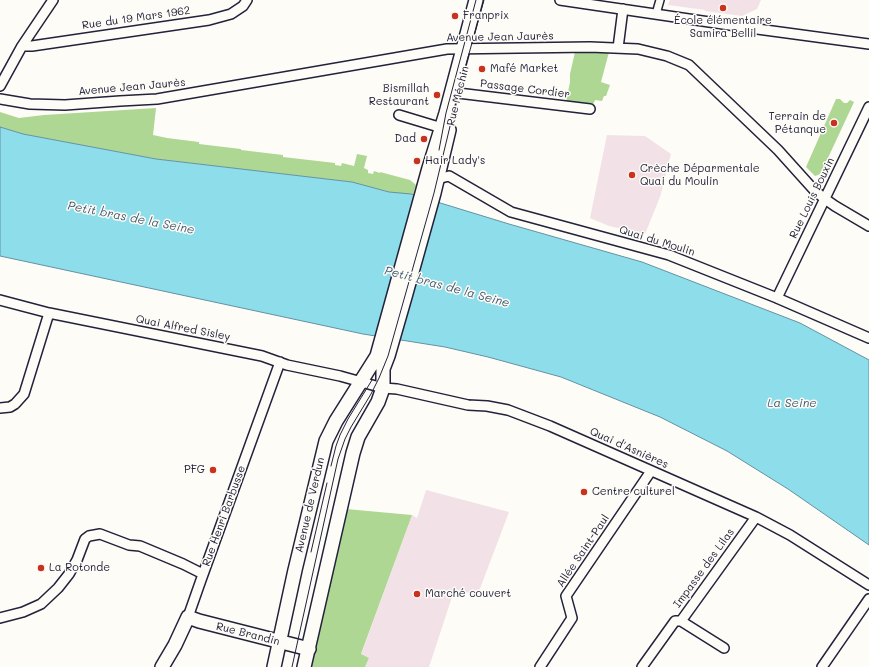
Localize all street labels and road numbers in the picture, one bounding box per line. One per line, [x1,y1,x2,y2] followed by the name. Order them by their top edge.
[81,4,191,32] street label: Rue du 19 Mars 1962
[446,29,554,45] street label: Avenue Jean Jaurès
[444,65,472,127] street label: Rue Méchin
[78,76,186,98] street label: Avenue Jean Jaurès
[479,77,571,101] street label: Passage Cordier
[787,155,837,241] street label: Rue Louis Bouxin
[618,223,696,259] street label: Quai du Moulin
[135,312,231,344] street label: Quai Alfred Sisley
[588,425,670,471] street label: Quai d'Asnières
[293,456,327,554] street label: Avenue de Verdun
[200,464,248,568] street label: Rue Henri Barbusse
[554,512,612,590] street label: Allée Saint-Paul
[671,526,737,610] street label: Impasse des Lilas
[215,620,281,648] street label: Rue Brandin

